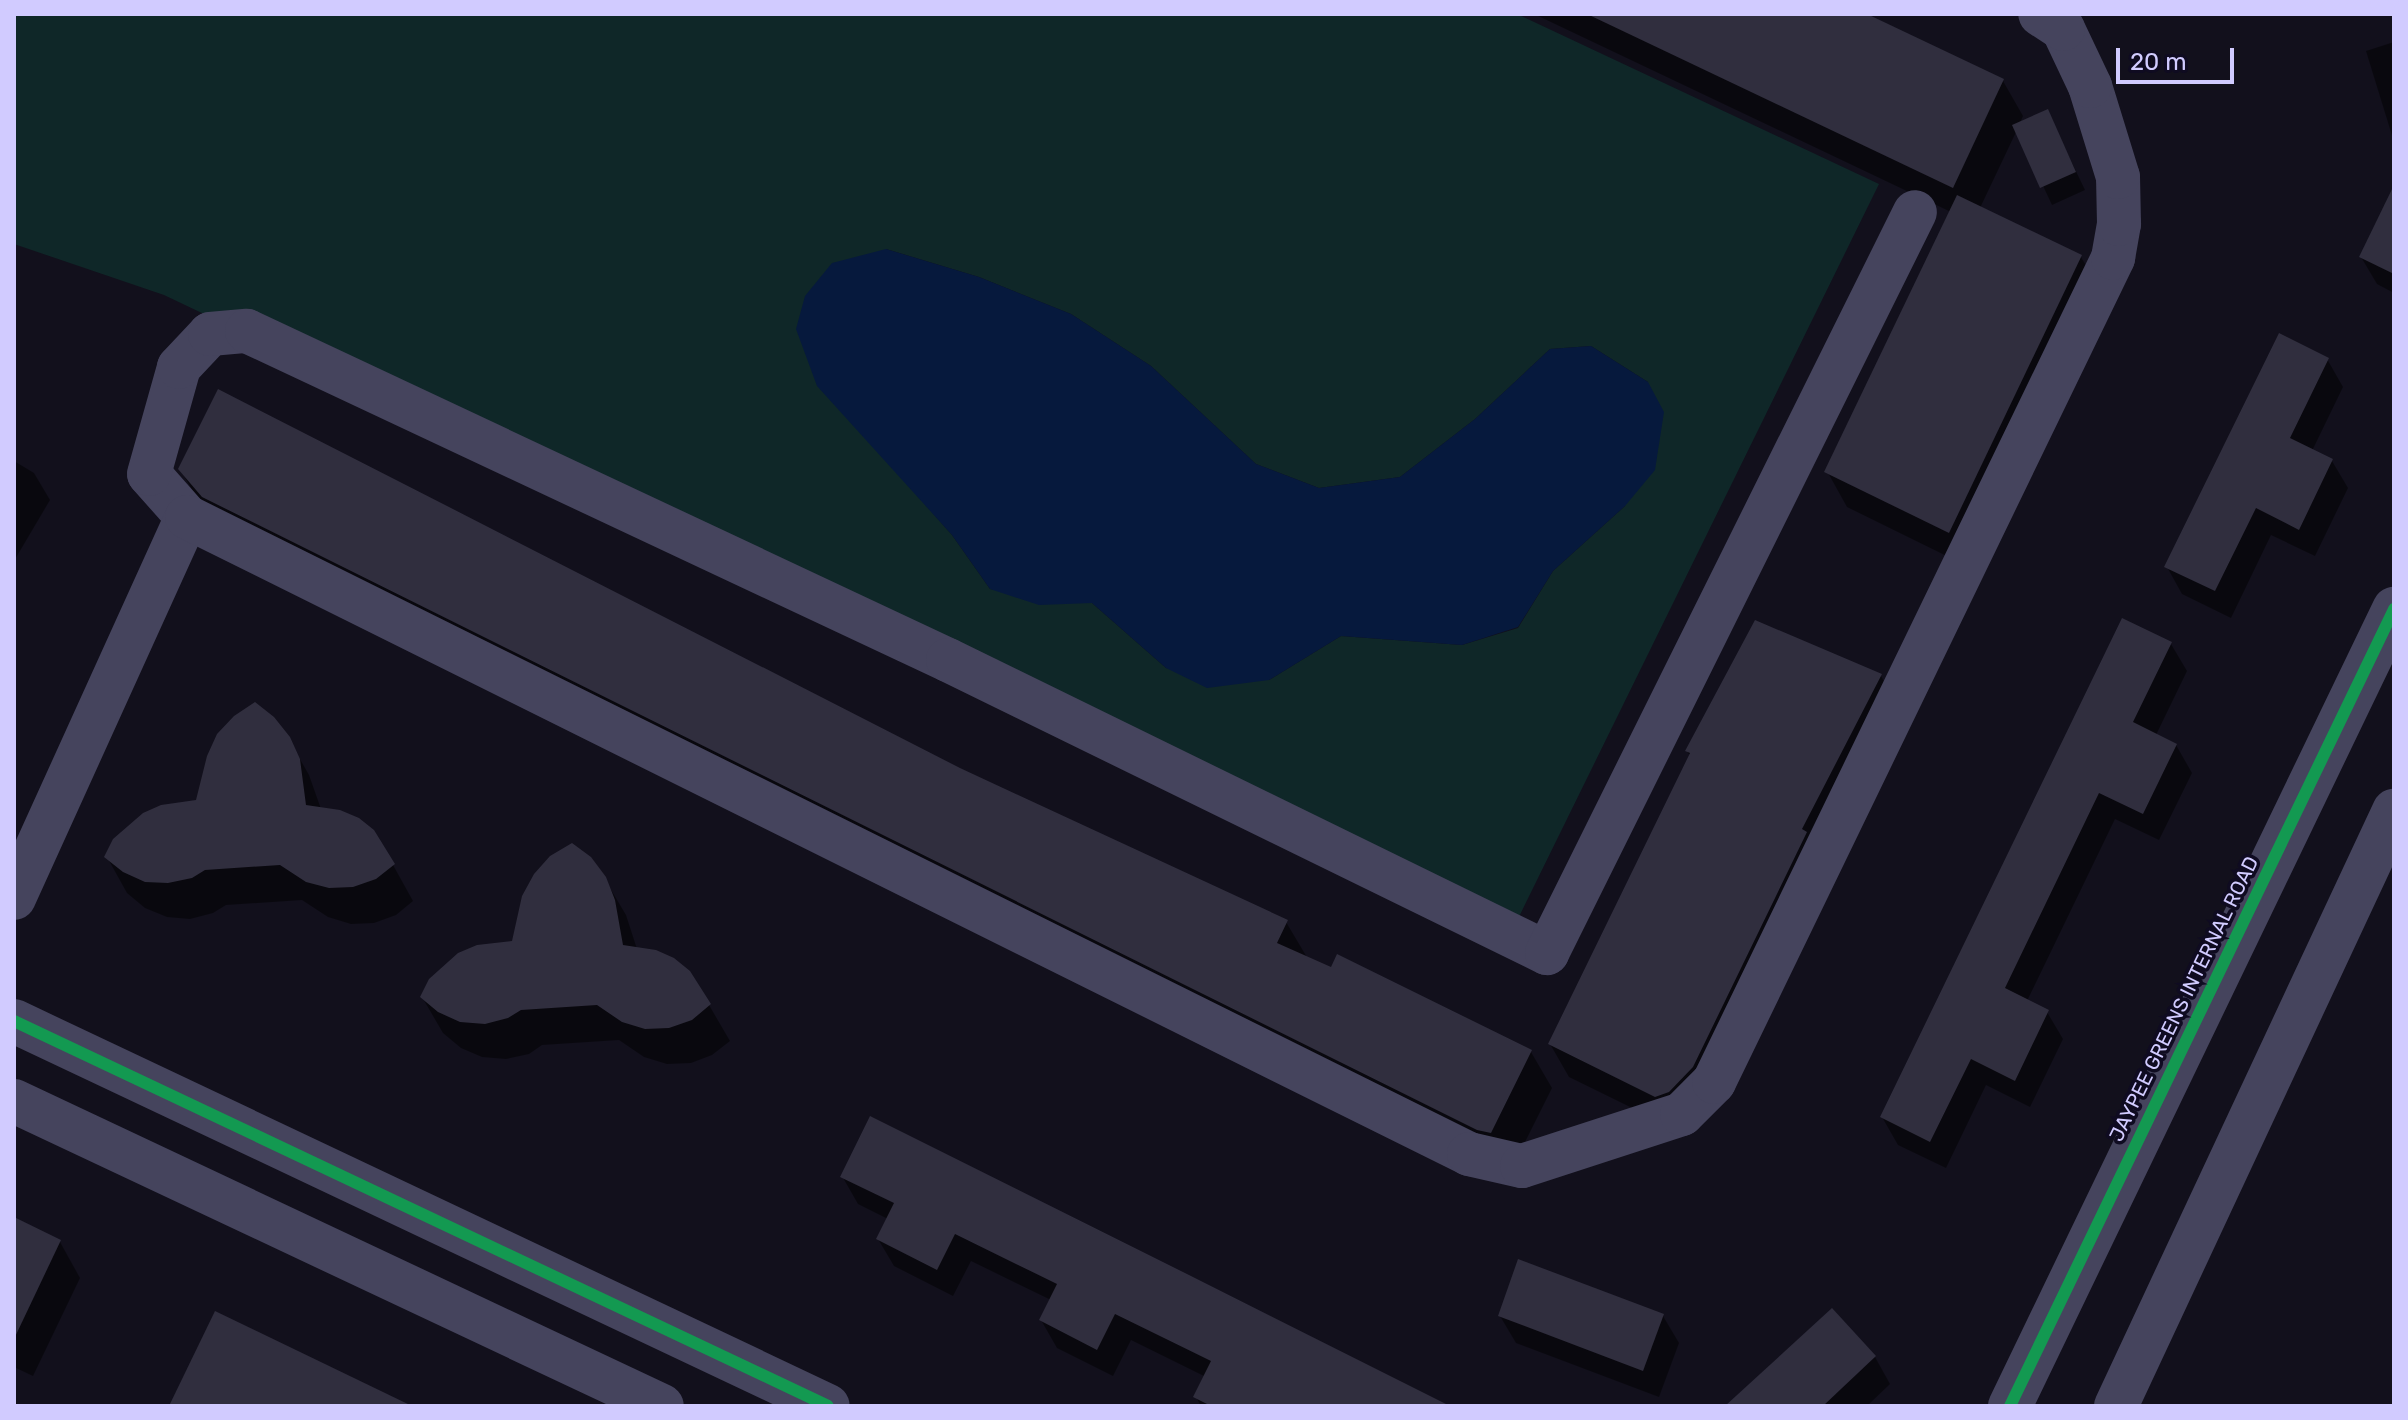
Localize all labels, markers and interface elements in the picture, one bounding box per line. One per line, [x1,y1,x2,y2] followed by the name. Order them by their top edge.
[2120,32,2238,82] scale bar
[2130,48,2187,76] text: 20 m
[2104,852,2264,1146] street label: JAYPEE GREENS INTERNAL ROAD

